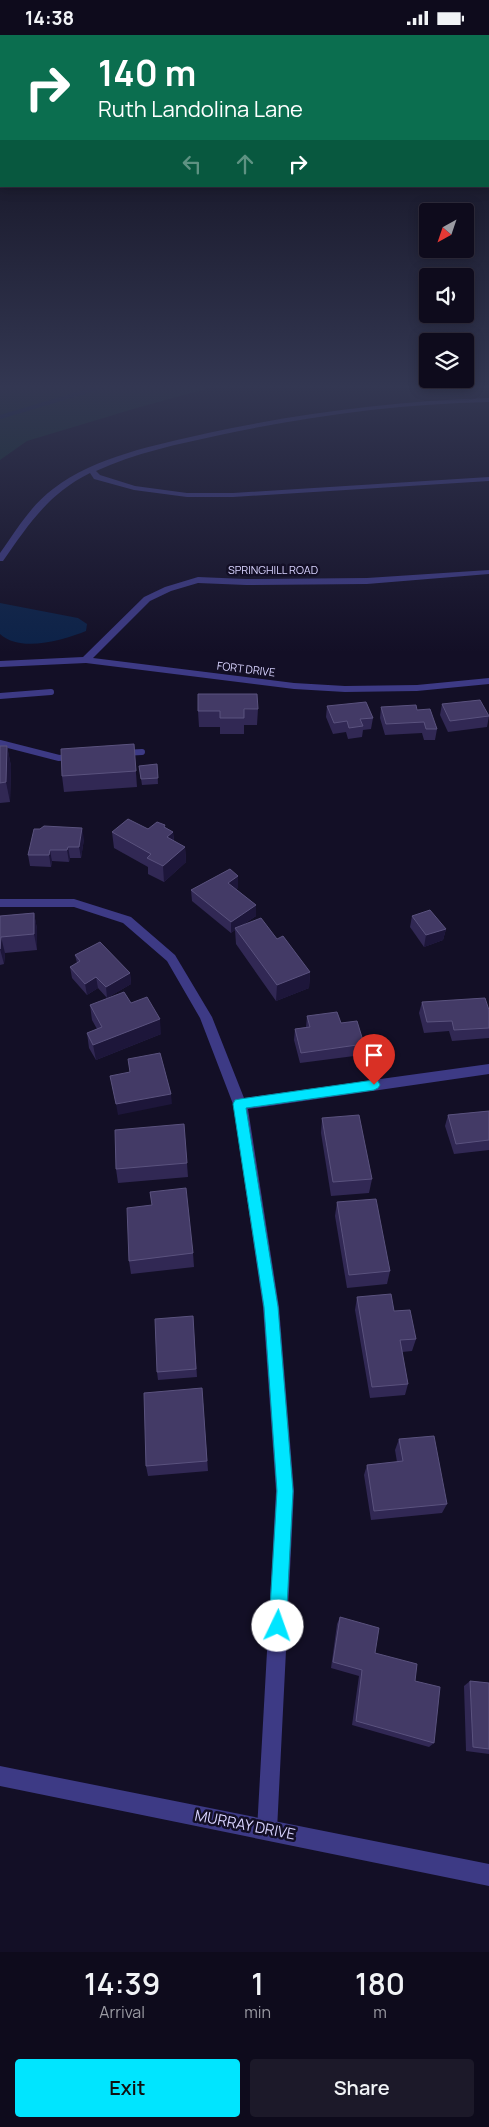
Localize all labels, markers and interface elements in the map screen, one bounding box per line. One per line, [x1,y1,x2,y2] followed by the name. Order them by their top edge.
[25,5,74,31] text: 14:38
[98,49,196,97] text: 140 m
[15,55,80,120] icon: right
[98,94,303,124] text: Ruth Landolina Lane
[178,150,206,178] icon: left
[231,150,259,178] icon: ahead
[284,150,312,178] icon: right
[419,203,474,257] north arrow
[419,203,474,388] map controls
[419,268,474,323] button: sound
[419,333,474,388] button: layers
[228,562,318,577] street label: SPRINGHILL ROAD
[216,657,276,680] street label: FORT DRIVE
[353,1034,395,1085] pin
[360,1041,388,1069] icon: arrive
[251,1599,303,1651] position arrow
[193,1804,297,1845] street label: MURRAY DRIVE
[84,1963,160,2004] text: 14:39
[251,1963,264,2004] text: 1
[355,1963,405,2004] text: 180
[99,2001,145,2023] text: Arrival
[244,2001,271,2023] text: min
[373,2001,387,2023] text: m
[15,2059,240,2117] button: Exit
[250,2059,474,2117] button: Share

